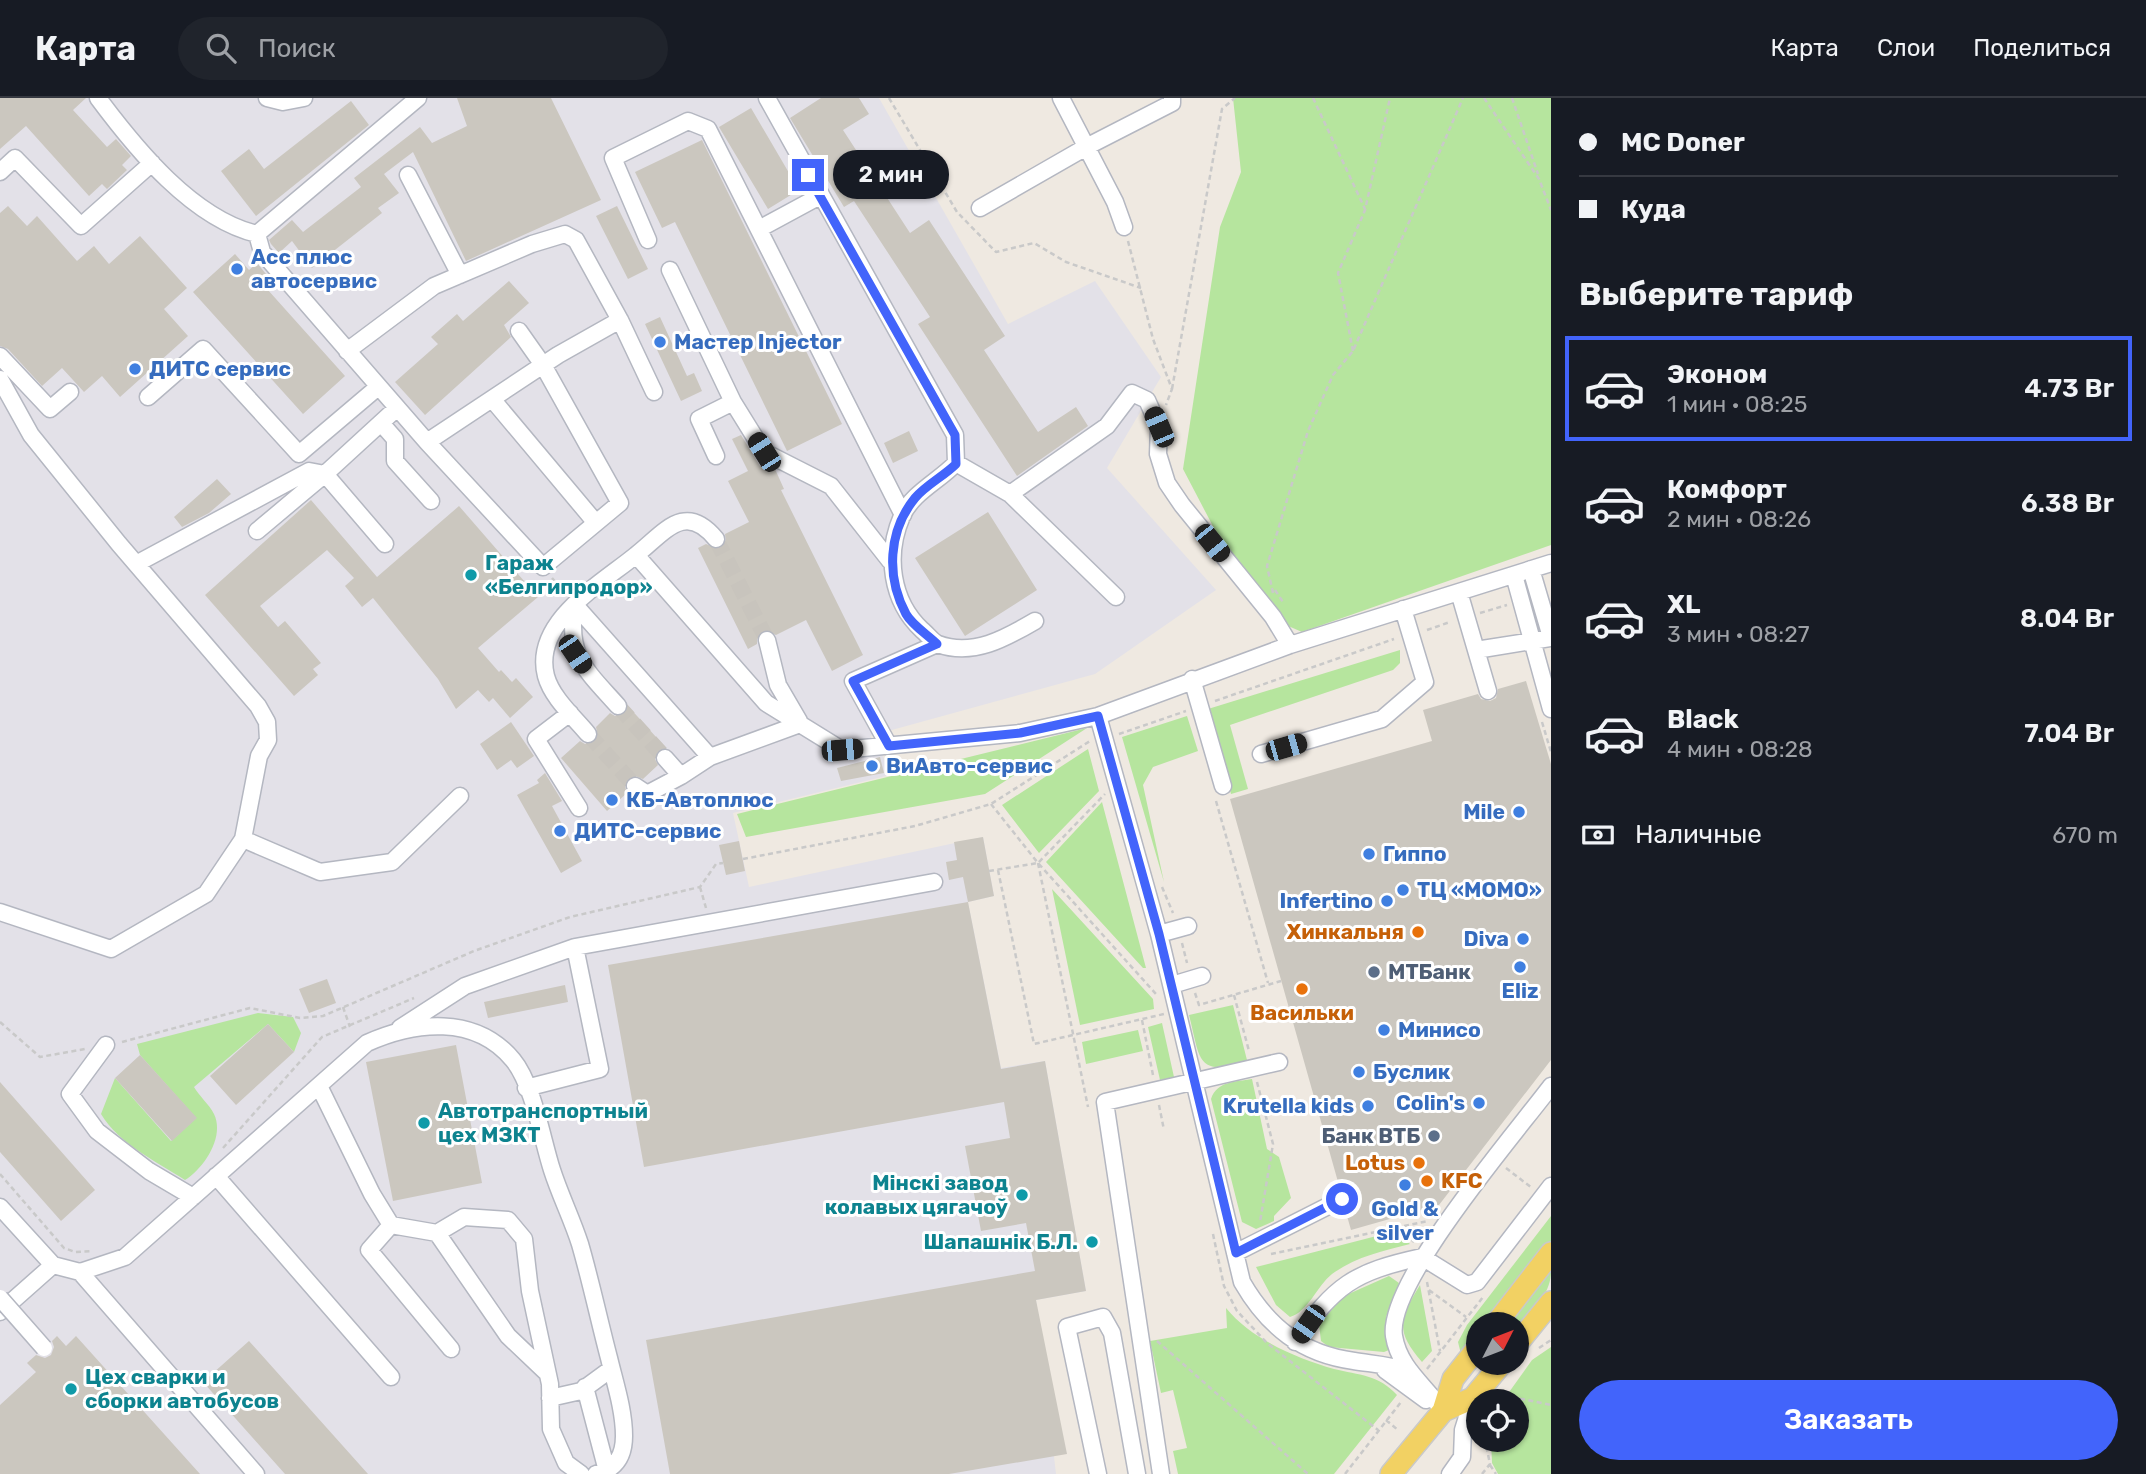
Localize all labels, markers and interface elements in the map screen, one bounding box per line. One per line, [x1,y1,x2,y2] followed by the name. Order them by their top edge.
[178,17,668,80] search box
[35,29,136,68] text: Карта
[202,29,240,67] icon: search
[258,33,336,64] text: Поиск
[1770,34,1839,62] text: Карта
[1877,34,1935,62] text: Слои
[1973,34,2111,62] text: Поделиться
[1621,127,1745,158] text: MC Doner
[832,150,948,200] callout: 2 мин
[792,159,824,191] route end
[858,160,924,188] text: 2 мин
[1621,194,1686,225] text: Куда
[251,244,377,293] place label: Асс плюс автосервис
[229,261,245,277] marker: Асс плюс автосервис
[1579,275,1853,313] text: Выберите тариф
[674,329,842,354] place label: Мастер Injector
[652,334,668,350] marker: Мастер Injector
[149,356,291,381] place label: ДИТС сервис
[1583,357,1646,420] icon: car
[1667,359,1767,390] text: Эконом
[127,361,143,377] marker: ДИТС сервис
[2024,373,2114,404] text: 4.73 Br
[1667,390,1807,418] text: 1 мин · 08:25
[1142,404,1177,450] car
[744,429,785,475] car
[1583,472,1646,535] icon: car
[1667,474,1787,505] text: Комфорт
[2021,488,2114,519] text: 6.38 Br
[1667,505,1811,533] text: 2 мин · 08:26
[1191,520,1234,566] car
[485,550,653,599] place label: Гараж «Белгипродор»
[463,567,479,583] marker: Гараж «Белгипродор»
[1583,587,1646,650] icon: car
[1667,589,1700,620] text: XL
[2020,603,2114,634] text: 8.04 Br
[1667,620,1809,648] text: 3 мин · 08:27
[555,631,596,677] car
[1583,702,1646,765] icon: car
[1667,704,1739,735] text: Black
[2024,718,2114,749] text: 7.04 Br
[1263,731,1310,763] car
[1667,735,1813,763] text: 4 мин · 08:28
[821,738,864,762] car
[886,753,1053,778] place label: ВиАвто-сервис
[864,758,880,774] marker: ВиАвто-сервис
[626,787,774,812] place label: КБ-Автоплюс
[604,792,620,808] marker: КБ-Автоплюс
[1463,799,1505,824] place label: Mile
[1511,804,1527,820] marker: Mile
[1579,816,1617,854] icon: cash
[574,818,721,843] place label: ДИТС-сервис
[1635,819,1762,850] text: Наличные
[2052,821,2118,849] text: 670 m
[552,823,568,839] marker: ДИТС-сервис
[1383,841,1447,866] place label: Гиппо
[1361,846,1377,862] marker: Гиппо
[1417,877,1542,902] place label: ТЦ «МОМО»
[1395,882,1411,898] marker: ТЦ «МОМО»
[1279,888,1373,913] place label: Infertino
[1379,893,1395,909] marker: Infertino
[1287,919,1404,944] place label: Хинкальня
[1410,924,1426,940] marker: Хинкальня
[1464,926,1509,951] place label: Diva
[1515,931,1531,947] marker: Diva
[1388,959,1471,984] place label: МТБанк
[1512,959,1528,975] marker: Eliz
[1366,964,1382,980] marker: МТБанк
[1501,978,1539,1003] place label: Eliz
[1294,981,1310,997] marker: Васильки
[1250,1000,1354,1025] place label: Васильки
[1398,1017,1481,1042] place label: Минисо
[1376,1022,1392,1038] marker: Минисо
[1373,1059,1451,1084] place label: Буслик
[1351,1064,1367,1080] marker: Буслик
[1396,1090,1465,1115] place label: Colin's
[1223,1093,1354,1118] place label: Krutella kids
[1471,1095,1487,1111] marker: Colin's
[438,1098,648,1147] place label: Автотранспортный цех МЗКТ
[1360,1098,1376,1114] marker: Krutella kids
[416,1115,432,1131] marker: Автотранспортный цех МЗКТ
[1321,1123,1420,1148] place label: Банк ВТБ
[1426,1128,1442,1144] marker: Банк ВТБ
[1345,1150,1405,1175] place label: Lotus
[1411,1155,1427,1171] marker: Lotus
[1441,1168,1483,1193] place label: KFC
[825,1170,1009,1219] place label: Мінскі завод колавых цягачоў
[1419,1173,1435,1189] marker: KFC
[1397,1177,1413,1193] marker: Gold & silver
[1326,1183,1358,1215] route start
[1014,1187,1030,1203] marker: Мінскі завод колавых цягачоў
[1371,1196,1439,1245] place label: Gold & silver
[924,1229,1078,1254] place label: Шапашнік Б.Л.
[1084,1234,1100,1250] marker: Шапашнік Б.Л.
[1288,1301,1329,1347] car
[1466,1312,1530,1376] north arrow
[1466,1312,1529,1452] map controls
[85,1364,279,1413] place label: Цех сварки и сборки автобусов
[1579,1380,2118,1460] button: Заказать
[63,1381,79,1397] marker: Цех сварки и сборки автобусов
[1466,1389,1529,1452] button: locate

